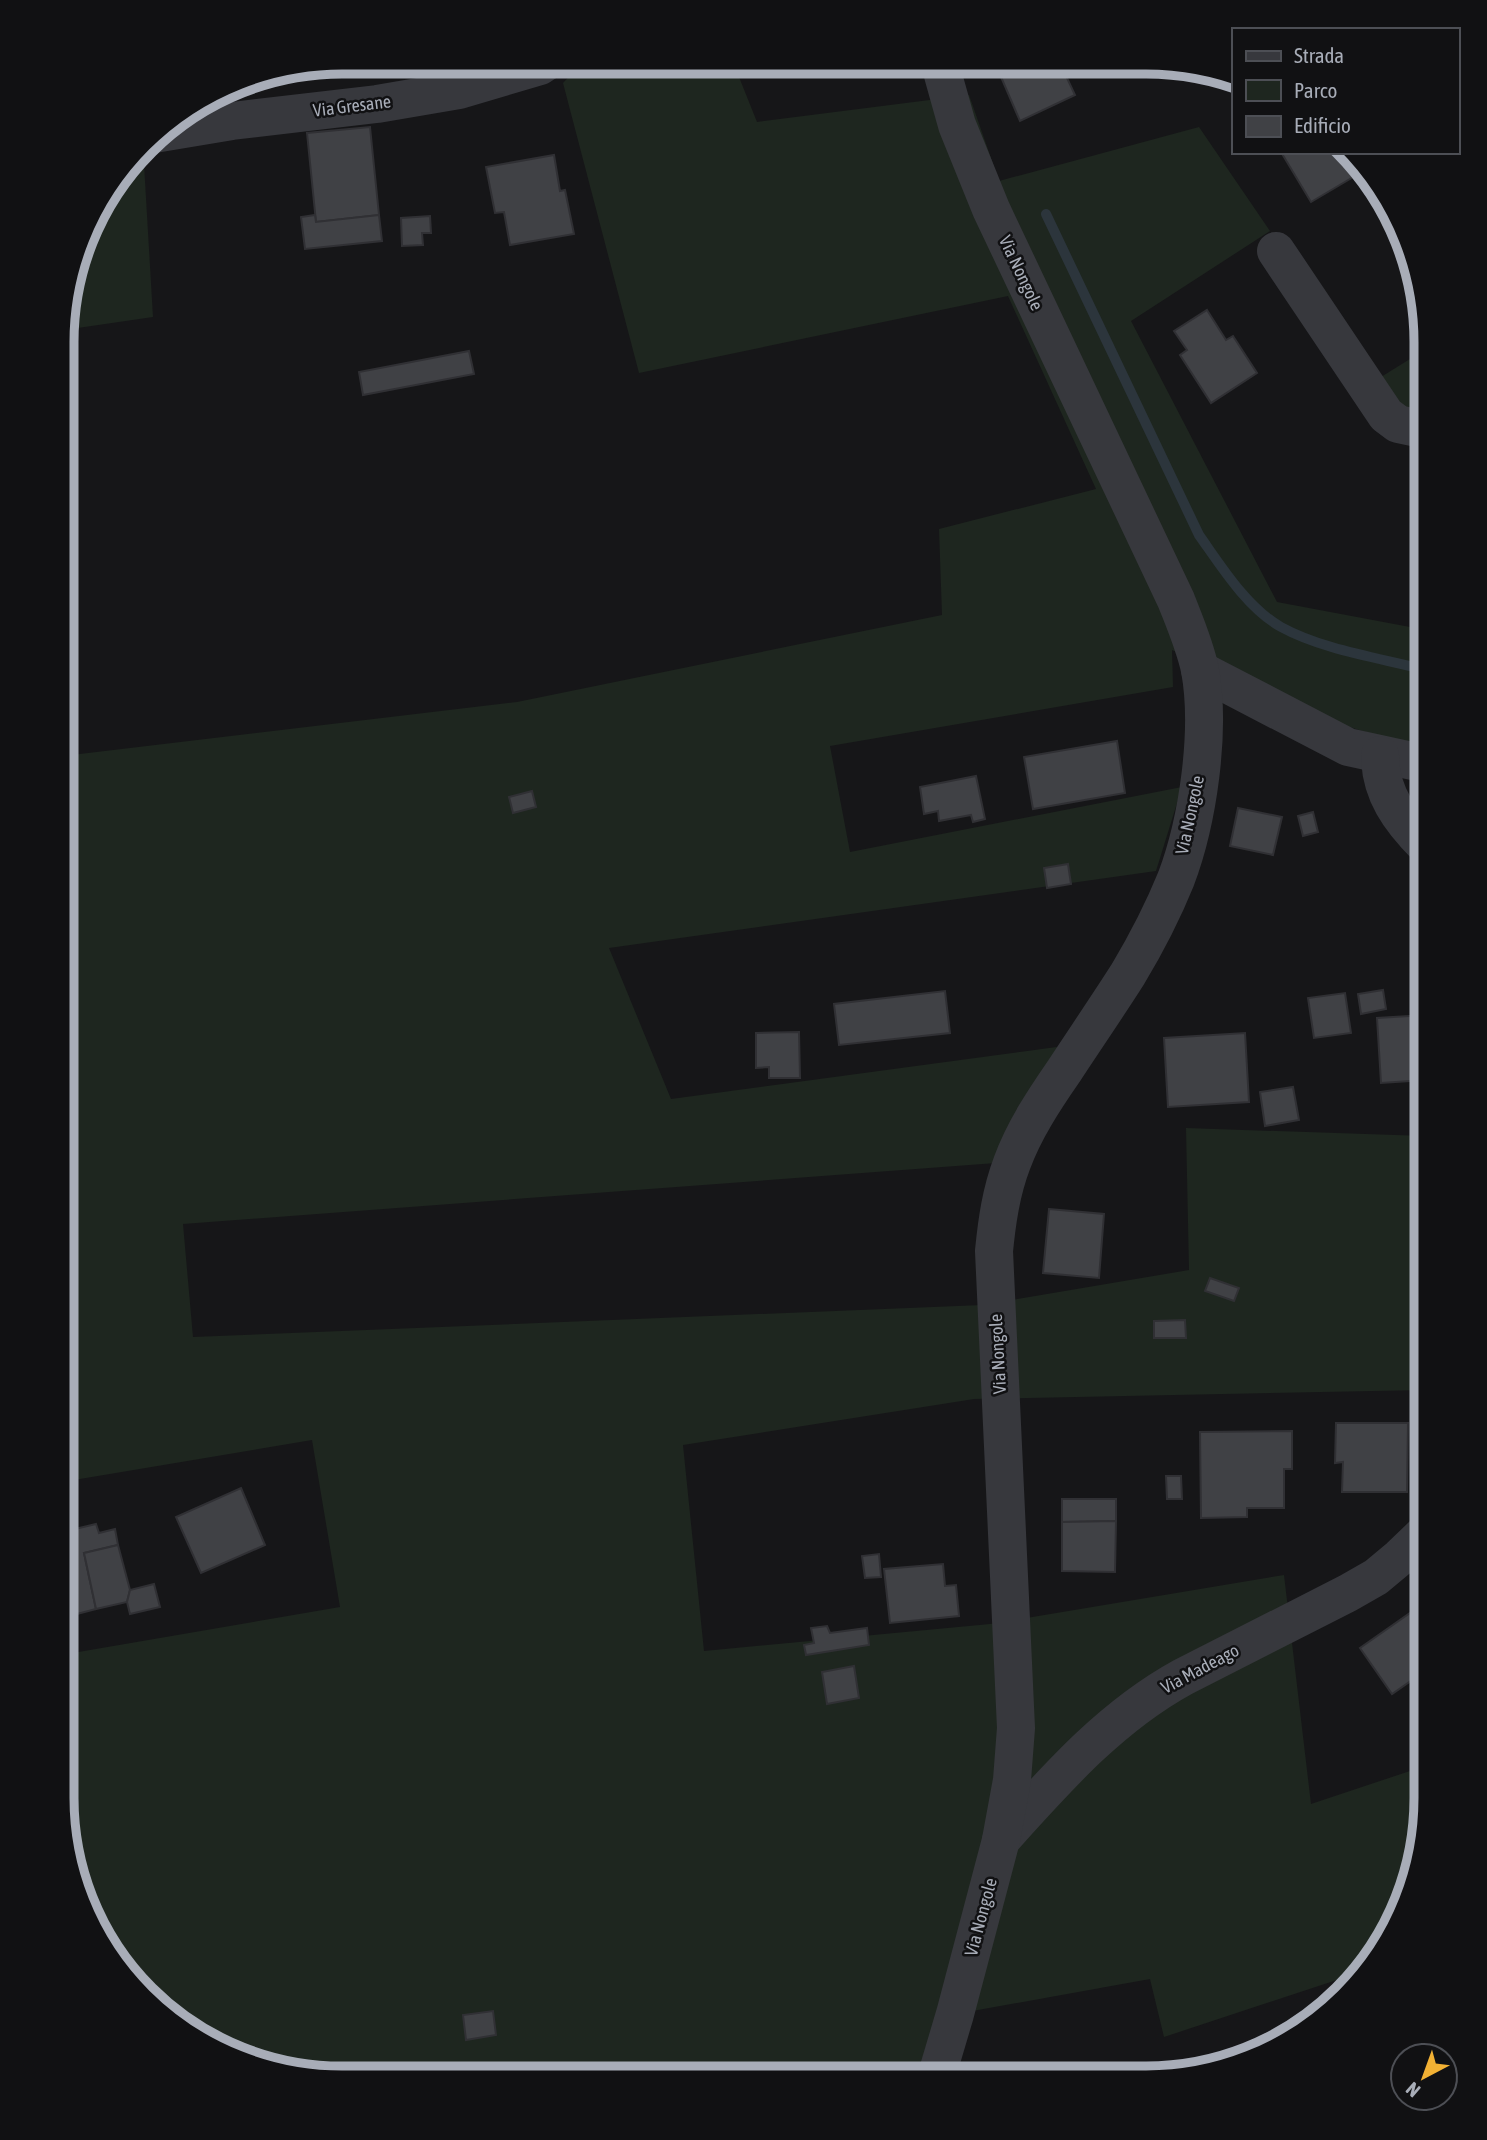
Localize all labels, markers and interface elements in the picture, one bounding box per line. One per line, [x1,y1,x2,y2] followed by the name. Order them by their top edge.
[1232,28,1459,154] legend
[1294,43,1344,67] text: Strada
[1294,78,1337,102] text: Parco
[312,90,392,121] street label: Via Gresane
[1294,113,1351,137] text: Edificio
[995,232,1048,314] street label: Via Nongole
[1171,773,1208,856] street label: Via Nongole
[985,1313,1010,1395] street label: Via Nongole
[1157,1639,1242,1698] street label: Via Madeago
[960,1875,1001,1958] street label: Via Nongole
[1389,2042,1459,2112] north arrow
[1401,2078,1424,2102] text: N

